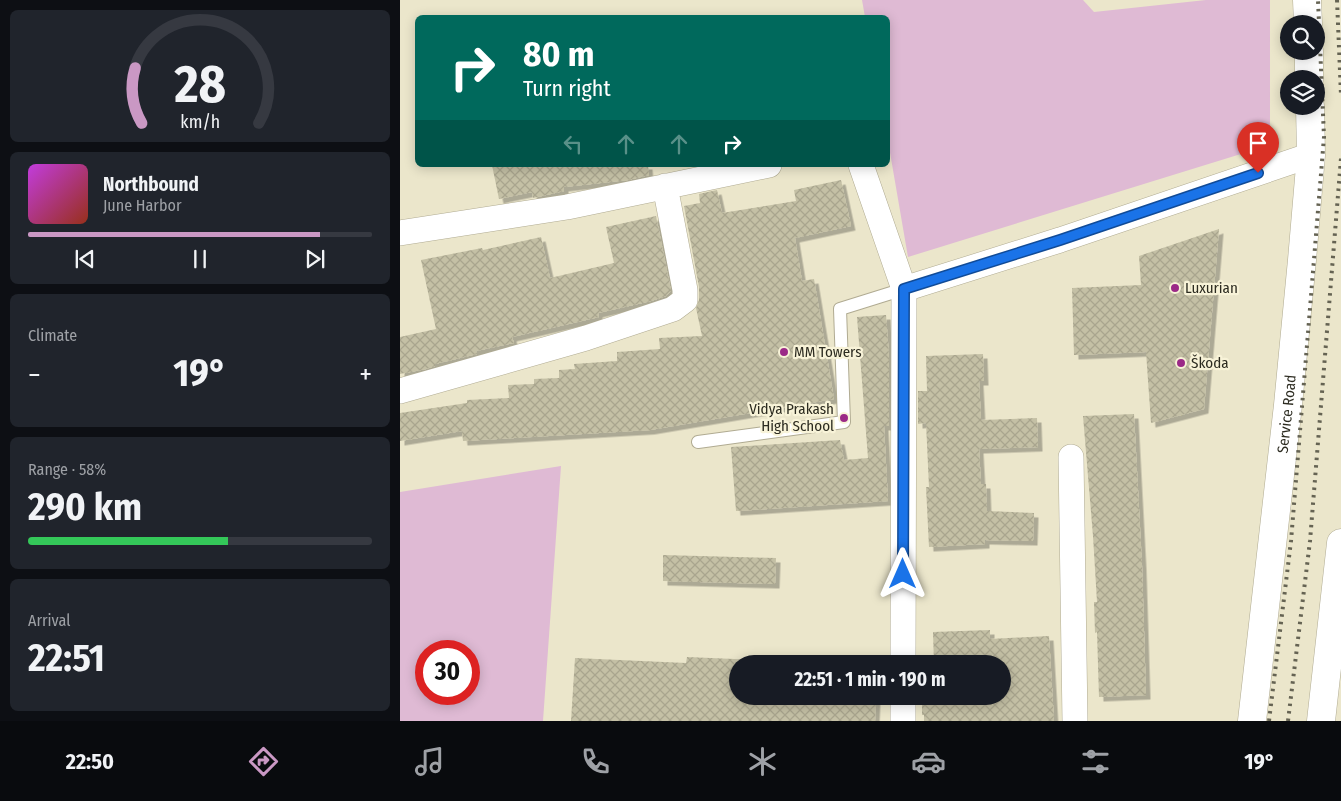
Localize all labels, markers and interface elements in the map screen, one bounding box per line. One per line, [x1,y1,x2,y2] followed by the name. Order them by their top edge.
[1280,15,1325,115] map controls
[1280,15,1325,60] button: search
[523,33,595,75] text: 80 m
[440,35,505,100] icon: right
[173,53,226,116] text: 28
[1280,70,1325,115] button: layers
[523,75,611,102] text: Turn right
[180,111,220,133] text: km/h
[1237,122,1279,173] pin
[1244,129,1272,157] icon: arrive
[559,130,587,158] icon: left
[612,130,640,158] icon: ahead
[665,130,693,158] icon: ahead
[718,130,746,158] icon: right
[103,173,199,196] text: Northbound
[103,196,181,215] text: June Harbor
[71,245,99,273] icon: previous
[186,245,214,273] icon: pause
[301,245,329,273] icon: next
[1185,279,1238,297] place label: Luxurian
[1169,282,1181,294] marker: Luxurian
[28,326,77,345] text: Climate
[794,343,862,361] place label: MM Towers
[778,346,790,358] marker: MM Towers
[173,350,227,396] text: 19°
[1191,354,1229,372] place label: Škoda
[1175,357,1187,369] marker: Škoda
[28,358,41,391] text: −
[359,358,372,391] text: +
[1274,374,1300,454] street label: Service Road
[749,400,834,435] place label: Vidya Prakash High School
[838,412,850,424] marker: Vidya Prakash High School
[28,460,106,479] text: Range · 58%
[28,484,142,530] text: 290 km
[876,547,928,599] position arrow
[28,611,70,630] text: Arrival
[28,635,105,681] text: 22:51
[415,640,480,705] speed limit sign: 30
[795,668,946,691] text: 22:51 · 1 min · 190 m
[246,744,281,779] icon: directions
[412,744,447,779] icon: music
[578,744,613,779] icon: phone
[745,744,780,779] icon: climate
[911,744,946,779] icon: car
[1078,744,1113,779] icon: filters
[66,748,114,775] text: 22:50
[1244,748,1275,775] text: 19°

